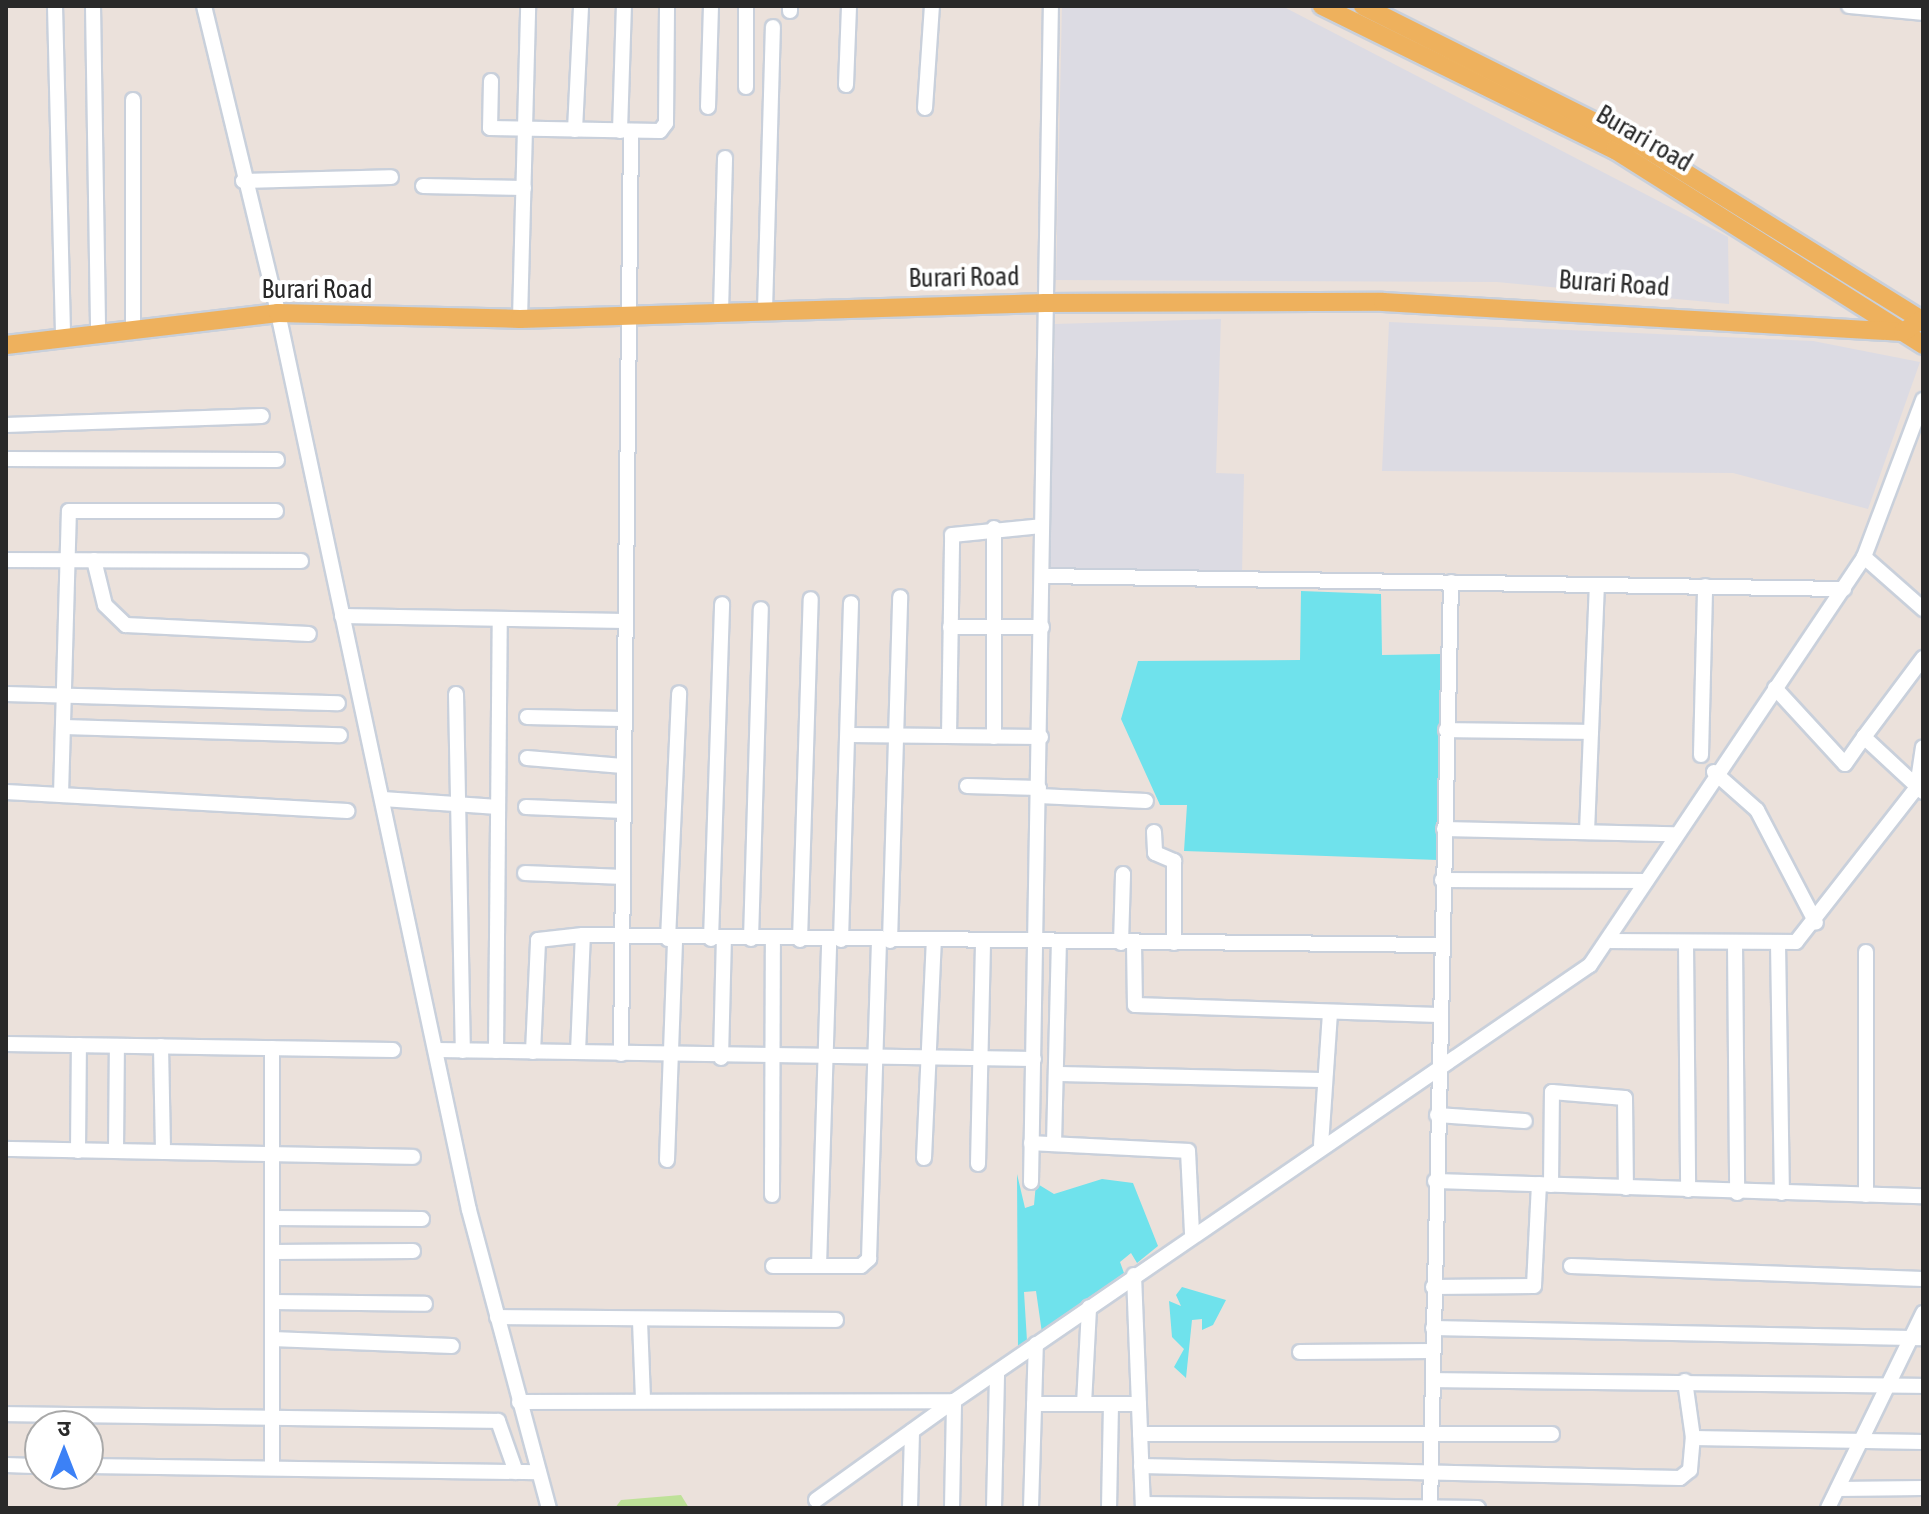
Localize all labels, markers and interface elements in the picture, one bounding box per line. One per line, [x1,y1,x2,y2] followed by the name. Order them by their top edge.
[1590,99,1698,179] street label: Burari road
[908,261,1020,295] street label: Burari Road
[1558,265,1670,303] street label: Burari Road
[262,274,372,306] street label: Burari Road
[24,1410,104,1490] north arrow
[58,1415,70,1441] text: उ

